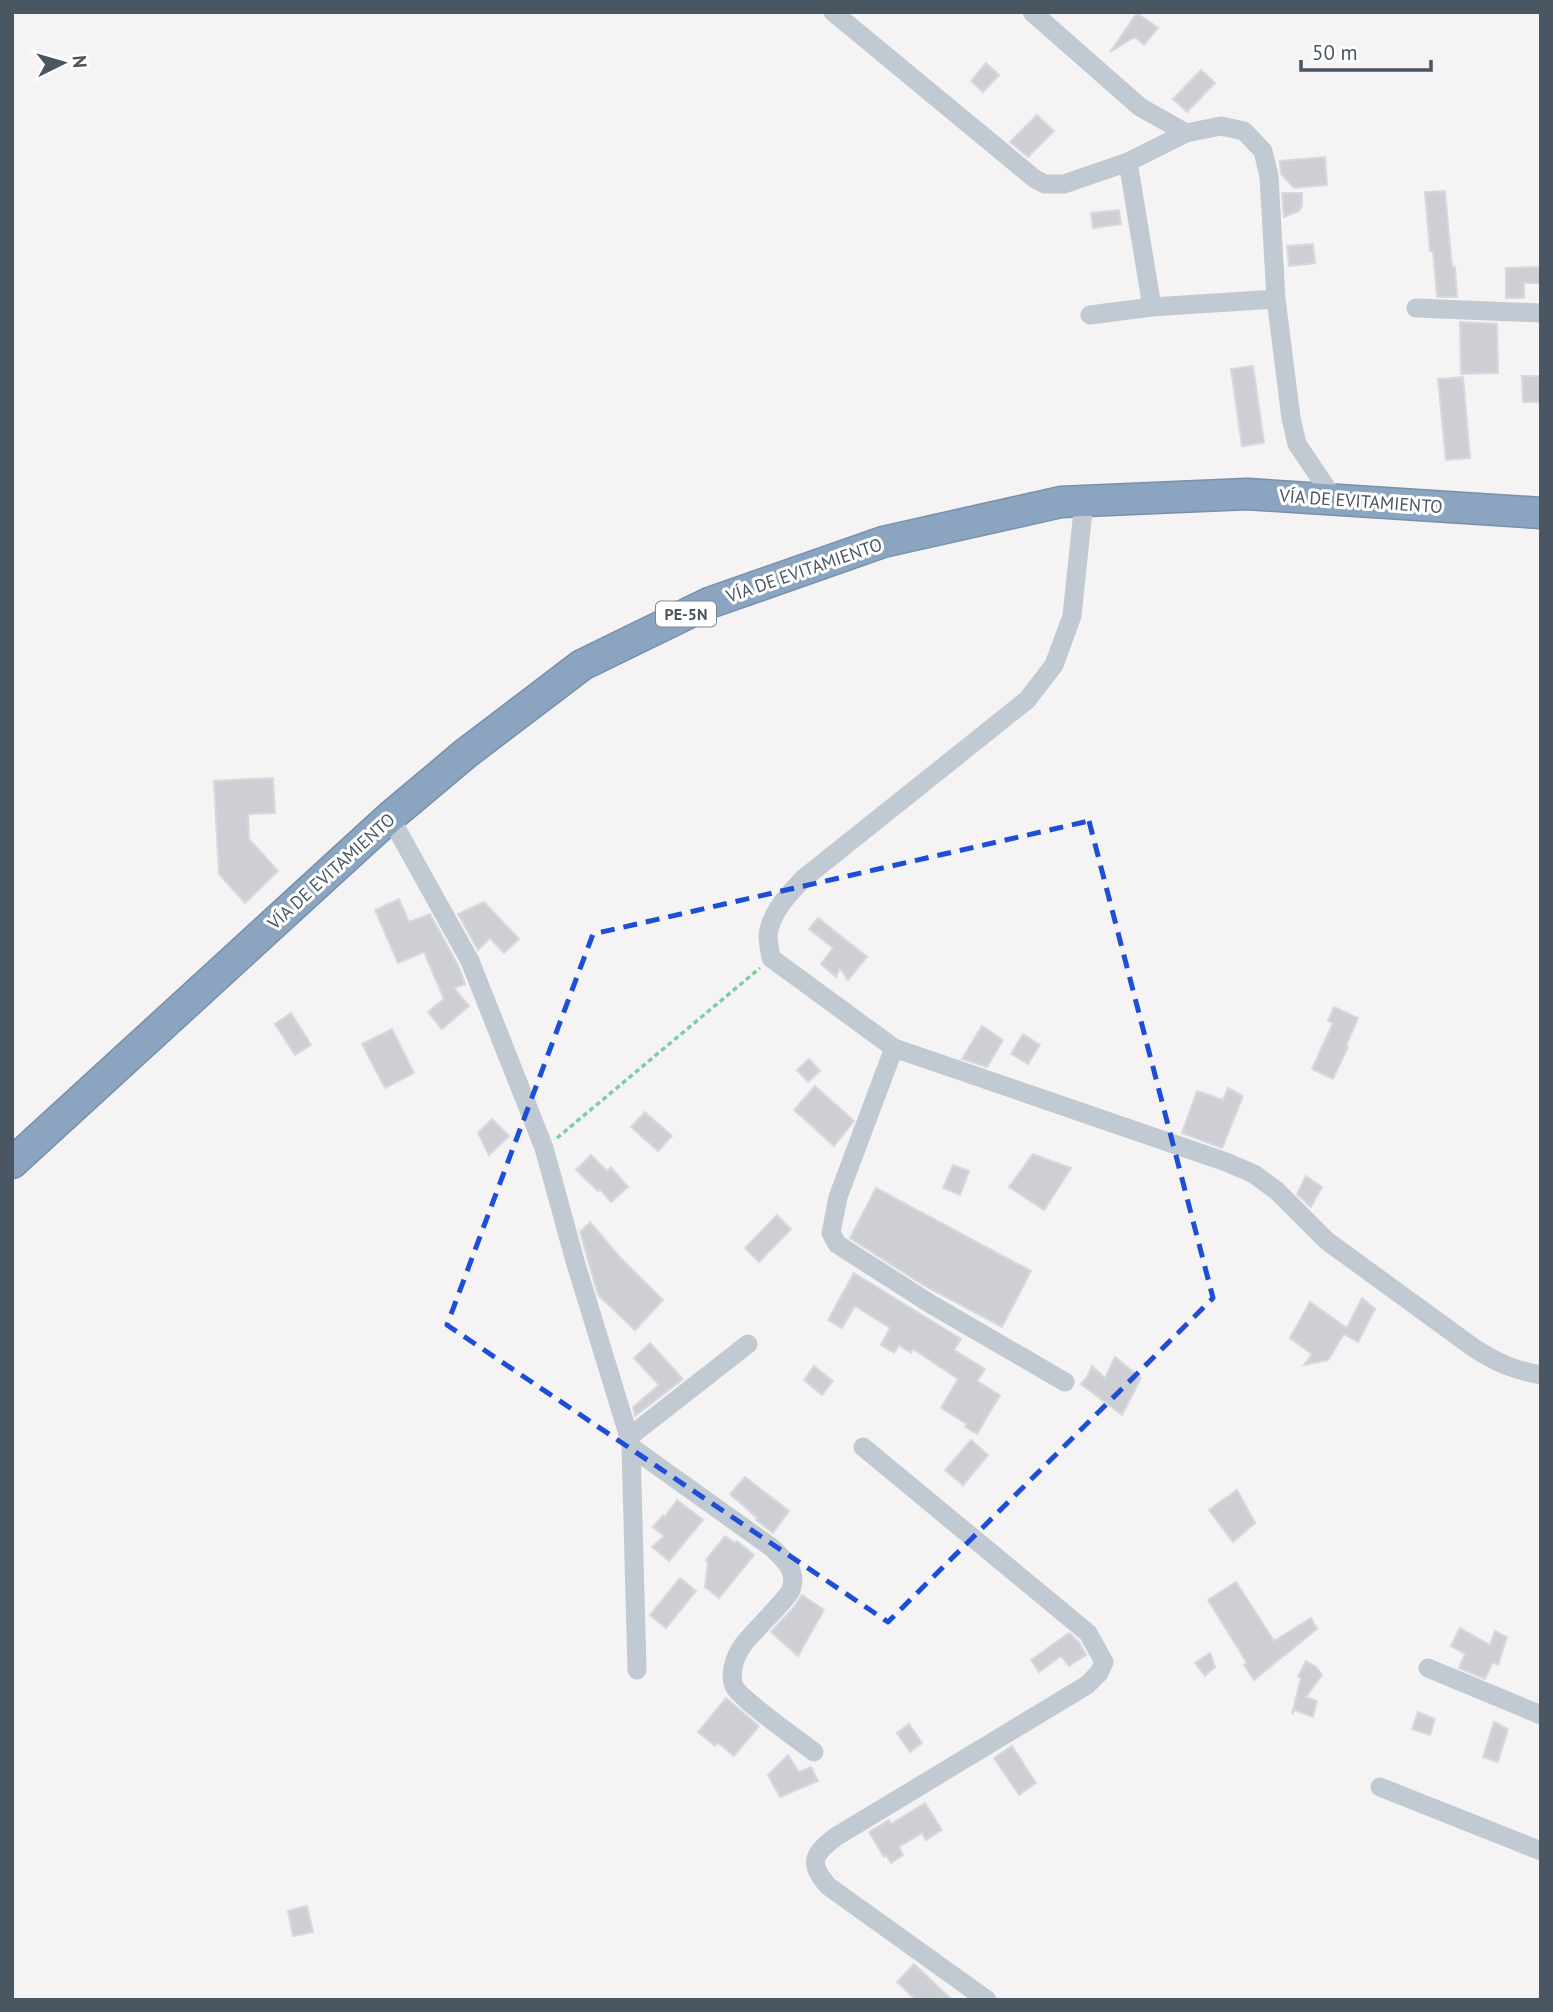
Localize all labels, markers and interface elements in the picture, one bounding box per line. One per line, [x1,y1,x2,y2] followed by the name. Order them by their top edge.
[28,28,98,98] north arrow
[1301,28,1430,72] scale bar
[1312,39,1358,66] text: 50 m
[67,54,92,69] text: N
[1278,484,1443,518] street label: VÍA DE EVITAMIENTO
[722,533,885,608] street label: VÍA DE EVITAMIENTO
[656,601,716,626] road number: PE-5N
[262,808,399,935] street label: VÍA DE EVITAMIENTO

